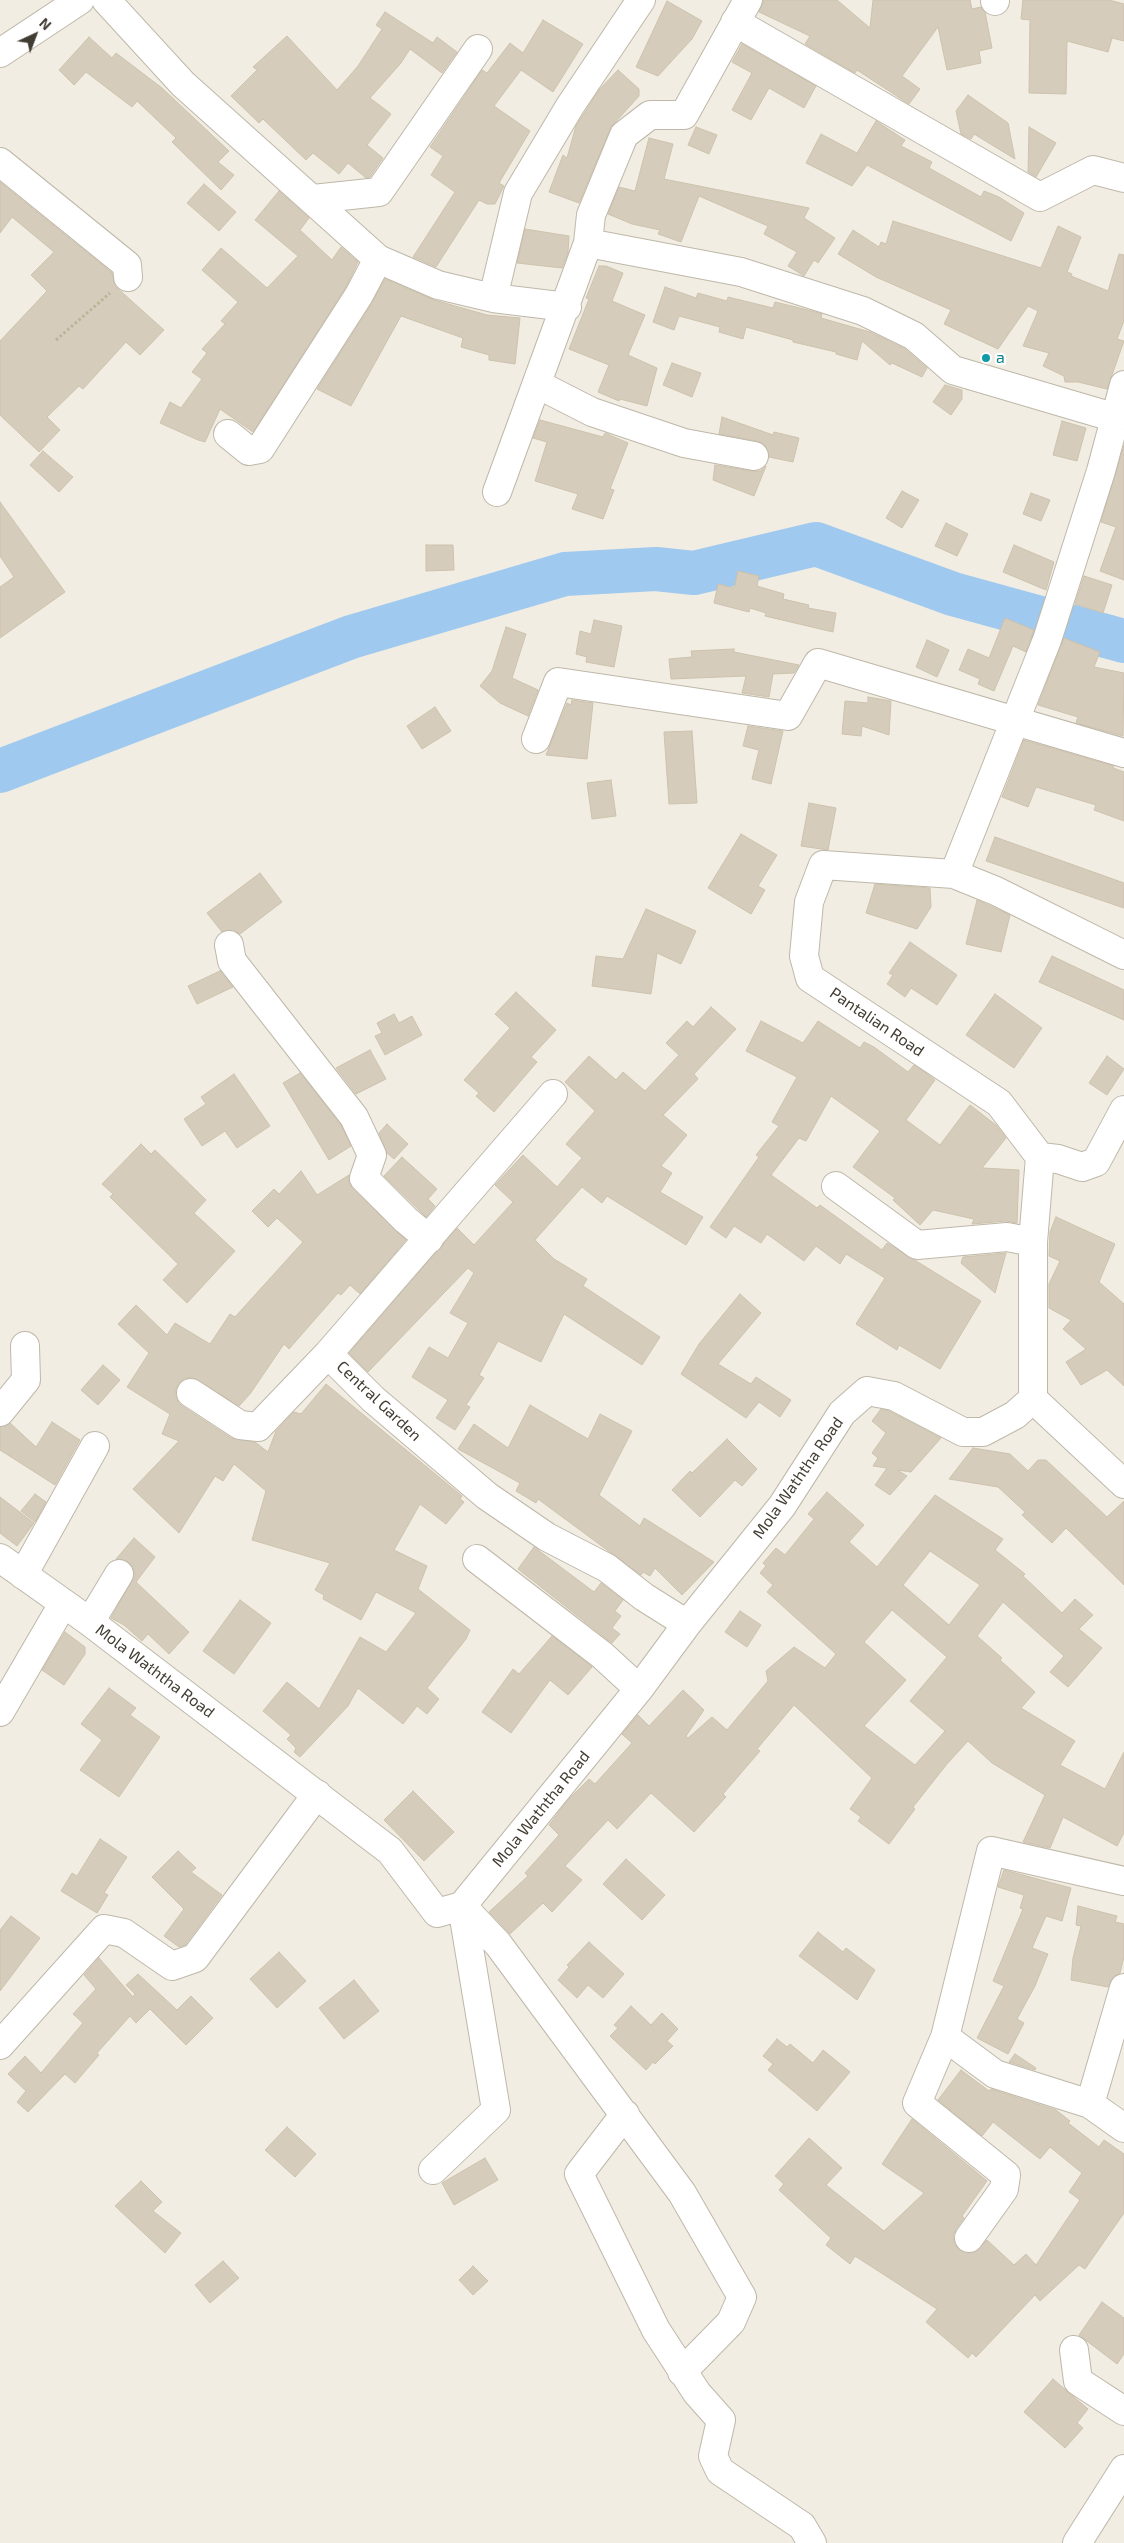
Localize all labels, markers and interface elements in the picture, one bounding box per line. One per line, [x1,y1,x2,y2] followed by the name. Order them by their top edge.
[10,10,60,60] north arrow
[36,14,55,33] text: N
[996,348,1005,368] place label: a
[980,352,992,364] marker: a
[826,983,928,1061] street label: Pantalian Road
[333,1357,425,1445] street label: Central Garden
[749,1414,847,1542] street label: Mola Waththa Road
[92,1620,218,1722] street label: Mola Waththa Road
[488,1747,594,1871] street label: Mola Waththa Road

